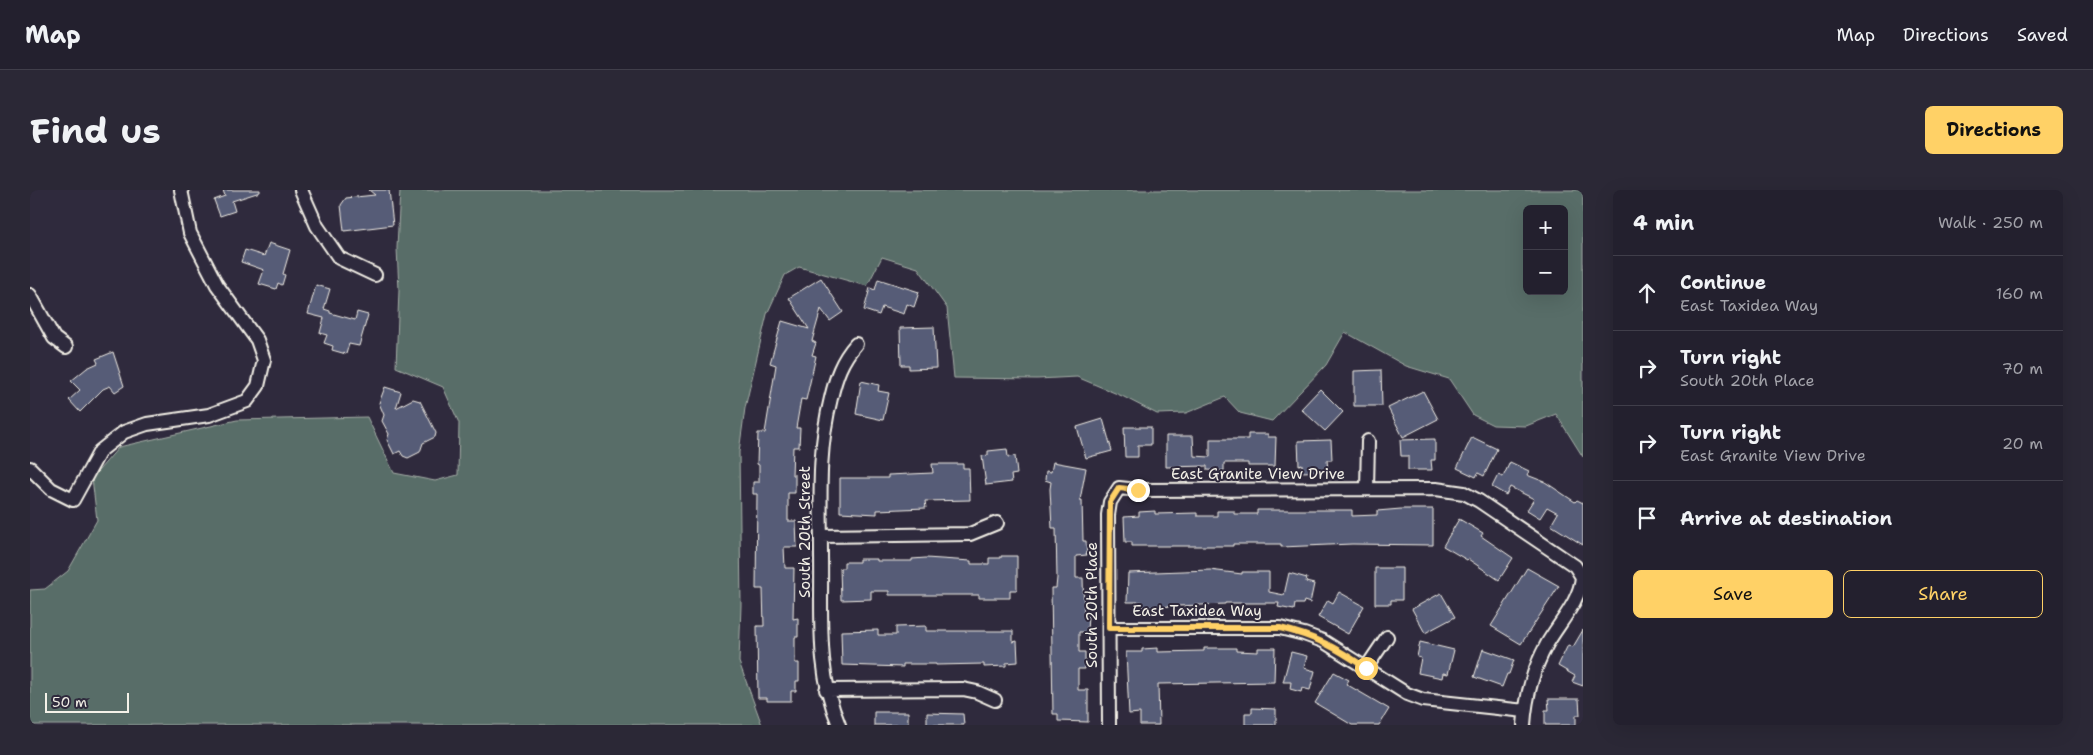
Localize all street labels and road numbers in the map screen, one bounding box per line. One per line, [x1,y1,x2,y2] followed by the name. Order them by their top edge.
[1171,464,1345,484] street label: East Granite View Drive
[795,466,815,598] street label: South 20th Street
[1082,542,1102,668] street label: South 20th Place
[1132,601,1262,621] street label: East Taxidea Way

